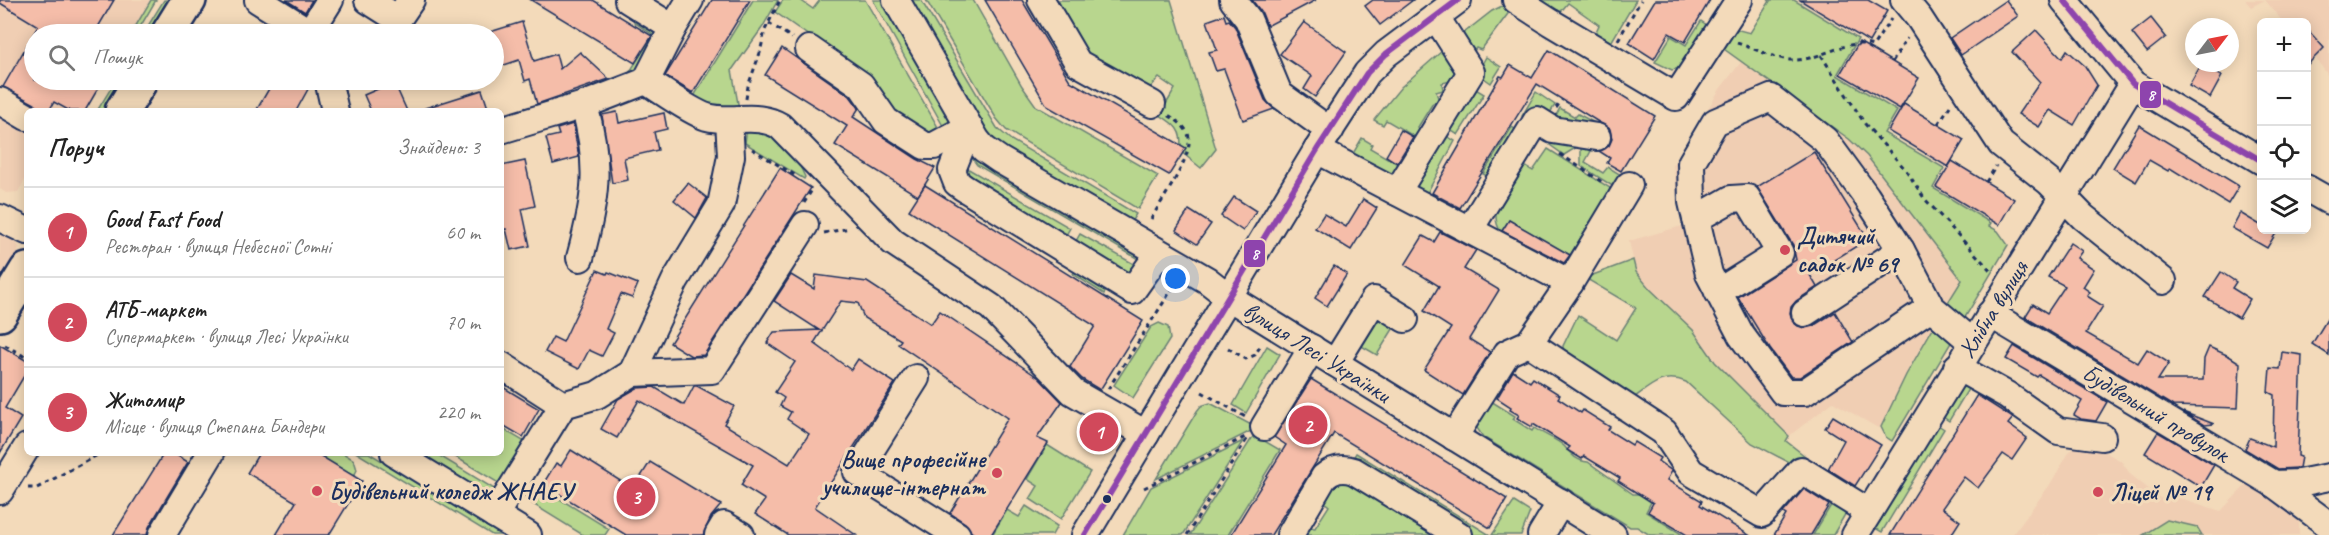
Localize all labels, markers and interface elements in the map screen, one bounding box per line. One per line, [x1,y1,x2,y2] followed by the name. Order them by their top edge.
[2185,18,2239,72] north arrow
[2257,18,2311,234] map controls
[2257,18,2311,72] button: +
[24,24,504,90] search box
[45,41,78,74] icon: search
[93,43,142,71] text: Пошук
[2257,72,2311,126] button: −
[2139,80,2162,109] line badge: 8
[2147,85,2156,105] text: 8
[2257,126,2311,180] button: locate
[48,131,104,164] text: Поруч
[398,135,480,160] text: Знайдено: 3
[2257,180,2311,234] button: layers
[105,206,220,234] text: Good Fast Food
[63,220,72,245] text: 1
[446,220,480,245] text: 60 m
[1797,221,1900,279] place label: Дитячий садок № 69
[105,234,331,259] text: Ресторан · вулиця Небесної Сотні
[1243,239,1266,268] line badge: 8
[1778,243,1792,257] marker: Дитячий садок № 69
[1251,244,1260,264] text: 8
[1951,254,2035,363] street label: Хлібна вулиця
[1161,264,1190,293] your location
[1238,295,1398,410] street label: вулиця Лесі Українки
[105,296,205,324] text: АТБ-маркет
[63,310,72,335] text: 2
[446,310,480,335] text: 70 m
[105,324,348,349] text: Супермаркет · вулиця Лесі Українки
[2077,357,2237,470] street label: Будівельний провулок
[105,386,184,414] text: Житомир
[63,400,72,425] text: 3
[437,400,480,425] text: 220 m
[1288,402,1328,448] pin: 2
[1080,410,1118,454] pin: 1
[105,414,324,439] text: Місце · вулиця Степана Бандери
[820,444,987,502] place label: Вище професійне училище-інтернат
[990,466,1004,480] marker: Вище професійне училище-інтернат
[616,474,656,520] pin: 3
[329,476,576,506] place label: Будівельний коледж ЖНАЕУ
[2110,477,2214,507] place label: Ліцей № 19
[310,484,324,498] marker: Будівельний коледж ЖНАЕУ
[2091,485,2105,499] marker: Ліцей № 19
[1101,493,1113,505] unlabelled marker

